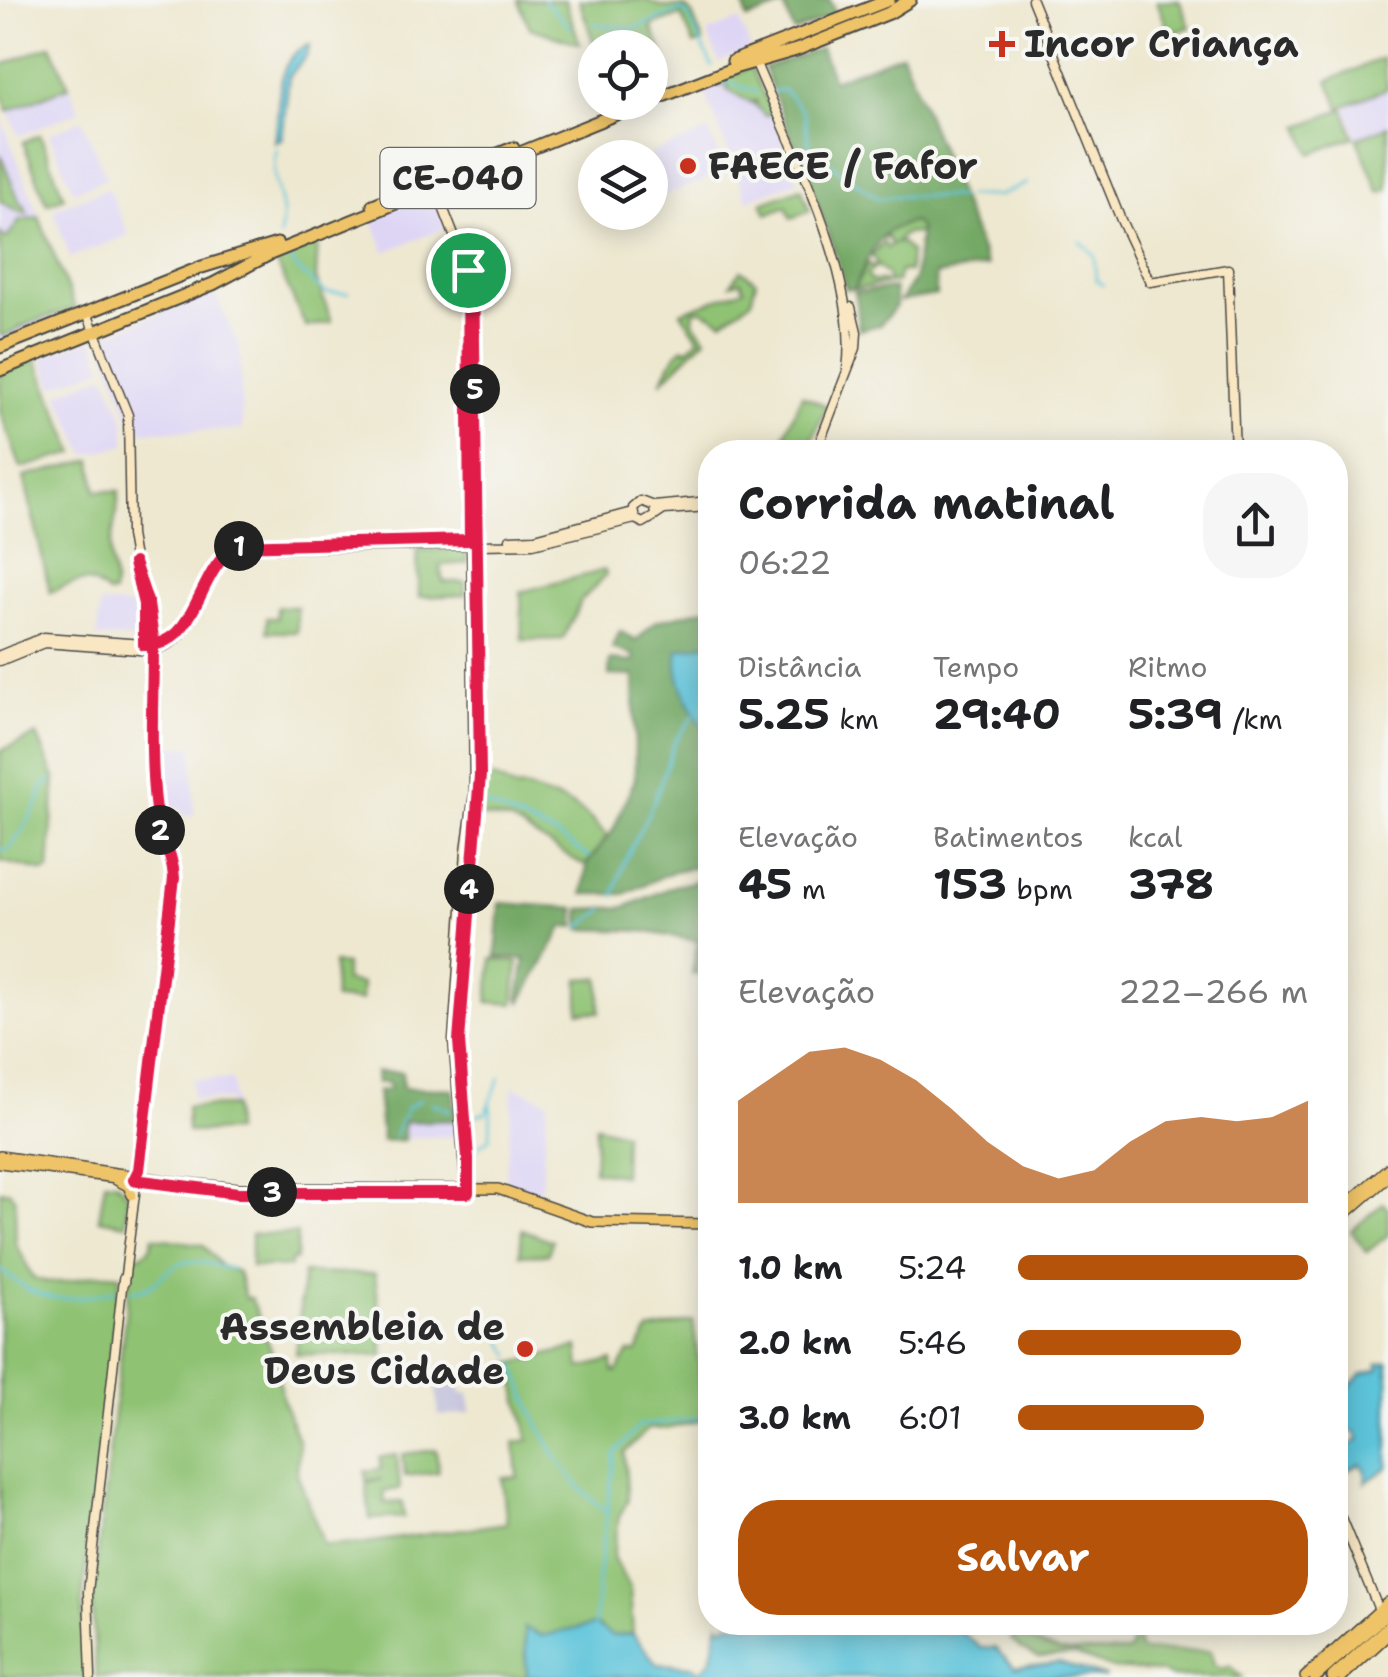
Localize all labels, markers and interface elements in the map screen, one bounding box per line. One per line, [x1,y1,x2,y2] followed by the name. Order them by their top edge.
[1024,18,1299,69] place label: Incor Criança
[578,30,668,230] map controls
[578,30,668,120] button: locate
[989,31,1015,57] marker: Incor Criança
[578,140,668,230] button: layers
[708,140,978,191] place label: FAECE / Fafor
[380,148,536,208] road number: CE-040
[677,155,699,177] marker: FAECE / Fafor
[426,228,511,313] pin
[441,243,496,298] icon: arrive
[450,364,500,414] pin: 5
[466,370,484,408] text: 5
[738,473,1115,533] text: Corrida matinal
[1203,473,1308,578] button: share
[214,521,264,571] pin: 1
[233,527,245,565] text: 1
[738,541,831,584] text: 06:22
[738,648,861,686] text: Distância
[933,648,1019,686] text: Tempo
[1128,648,1208,686] text: Ritmo
[738,686,830,742] text: 5.25
[933,686,1061,742] text: 29:40
[1128,686,1223,742] text: 5:39
[830,700,879,738] text: km
[1223,700,1283,738] text: /km
[135,805,185,855] pin: 2
[150,811,170,849] text: 2
[738,818,858,856] text: Elevação
[933,818,1084,856] text: Batimentos
[1128,818,1182,856] text: kcal
[738,856,792,912] text: 45
[933,856,1007,912] text: 153
[1128,856,1214,912] text: 378
[444,864,494,914] pin: 4
[459,870,479,908] text: 4
[792,870,826,908] text: m
[1007,870,1073,908] text: bpm
[738,970,875,1013] text: Elevação
[1118,970,1308,1013] text: 222–266 m
[247,1167,297,1217] pin: 3
[262,1173,282,1211] text: 3
[738,1246,843,1289] text: 1.0 km
[898,1246,966,1289] text: 5:24
[219,1301,505,1396] place label: Assembleia de Deus Cidade
[738,1321,852,1364] text: 2.0 km
[898,1321,968,1364] text: 5:46
[514,1338,536,1360] marker: Assembleia de Deus Cidade
[738,1396,851,1439] text: 3.0 km
[898,1396,962,1439] text: 6:01
[738,1500,1308,1615] button: Salvar

